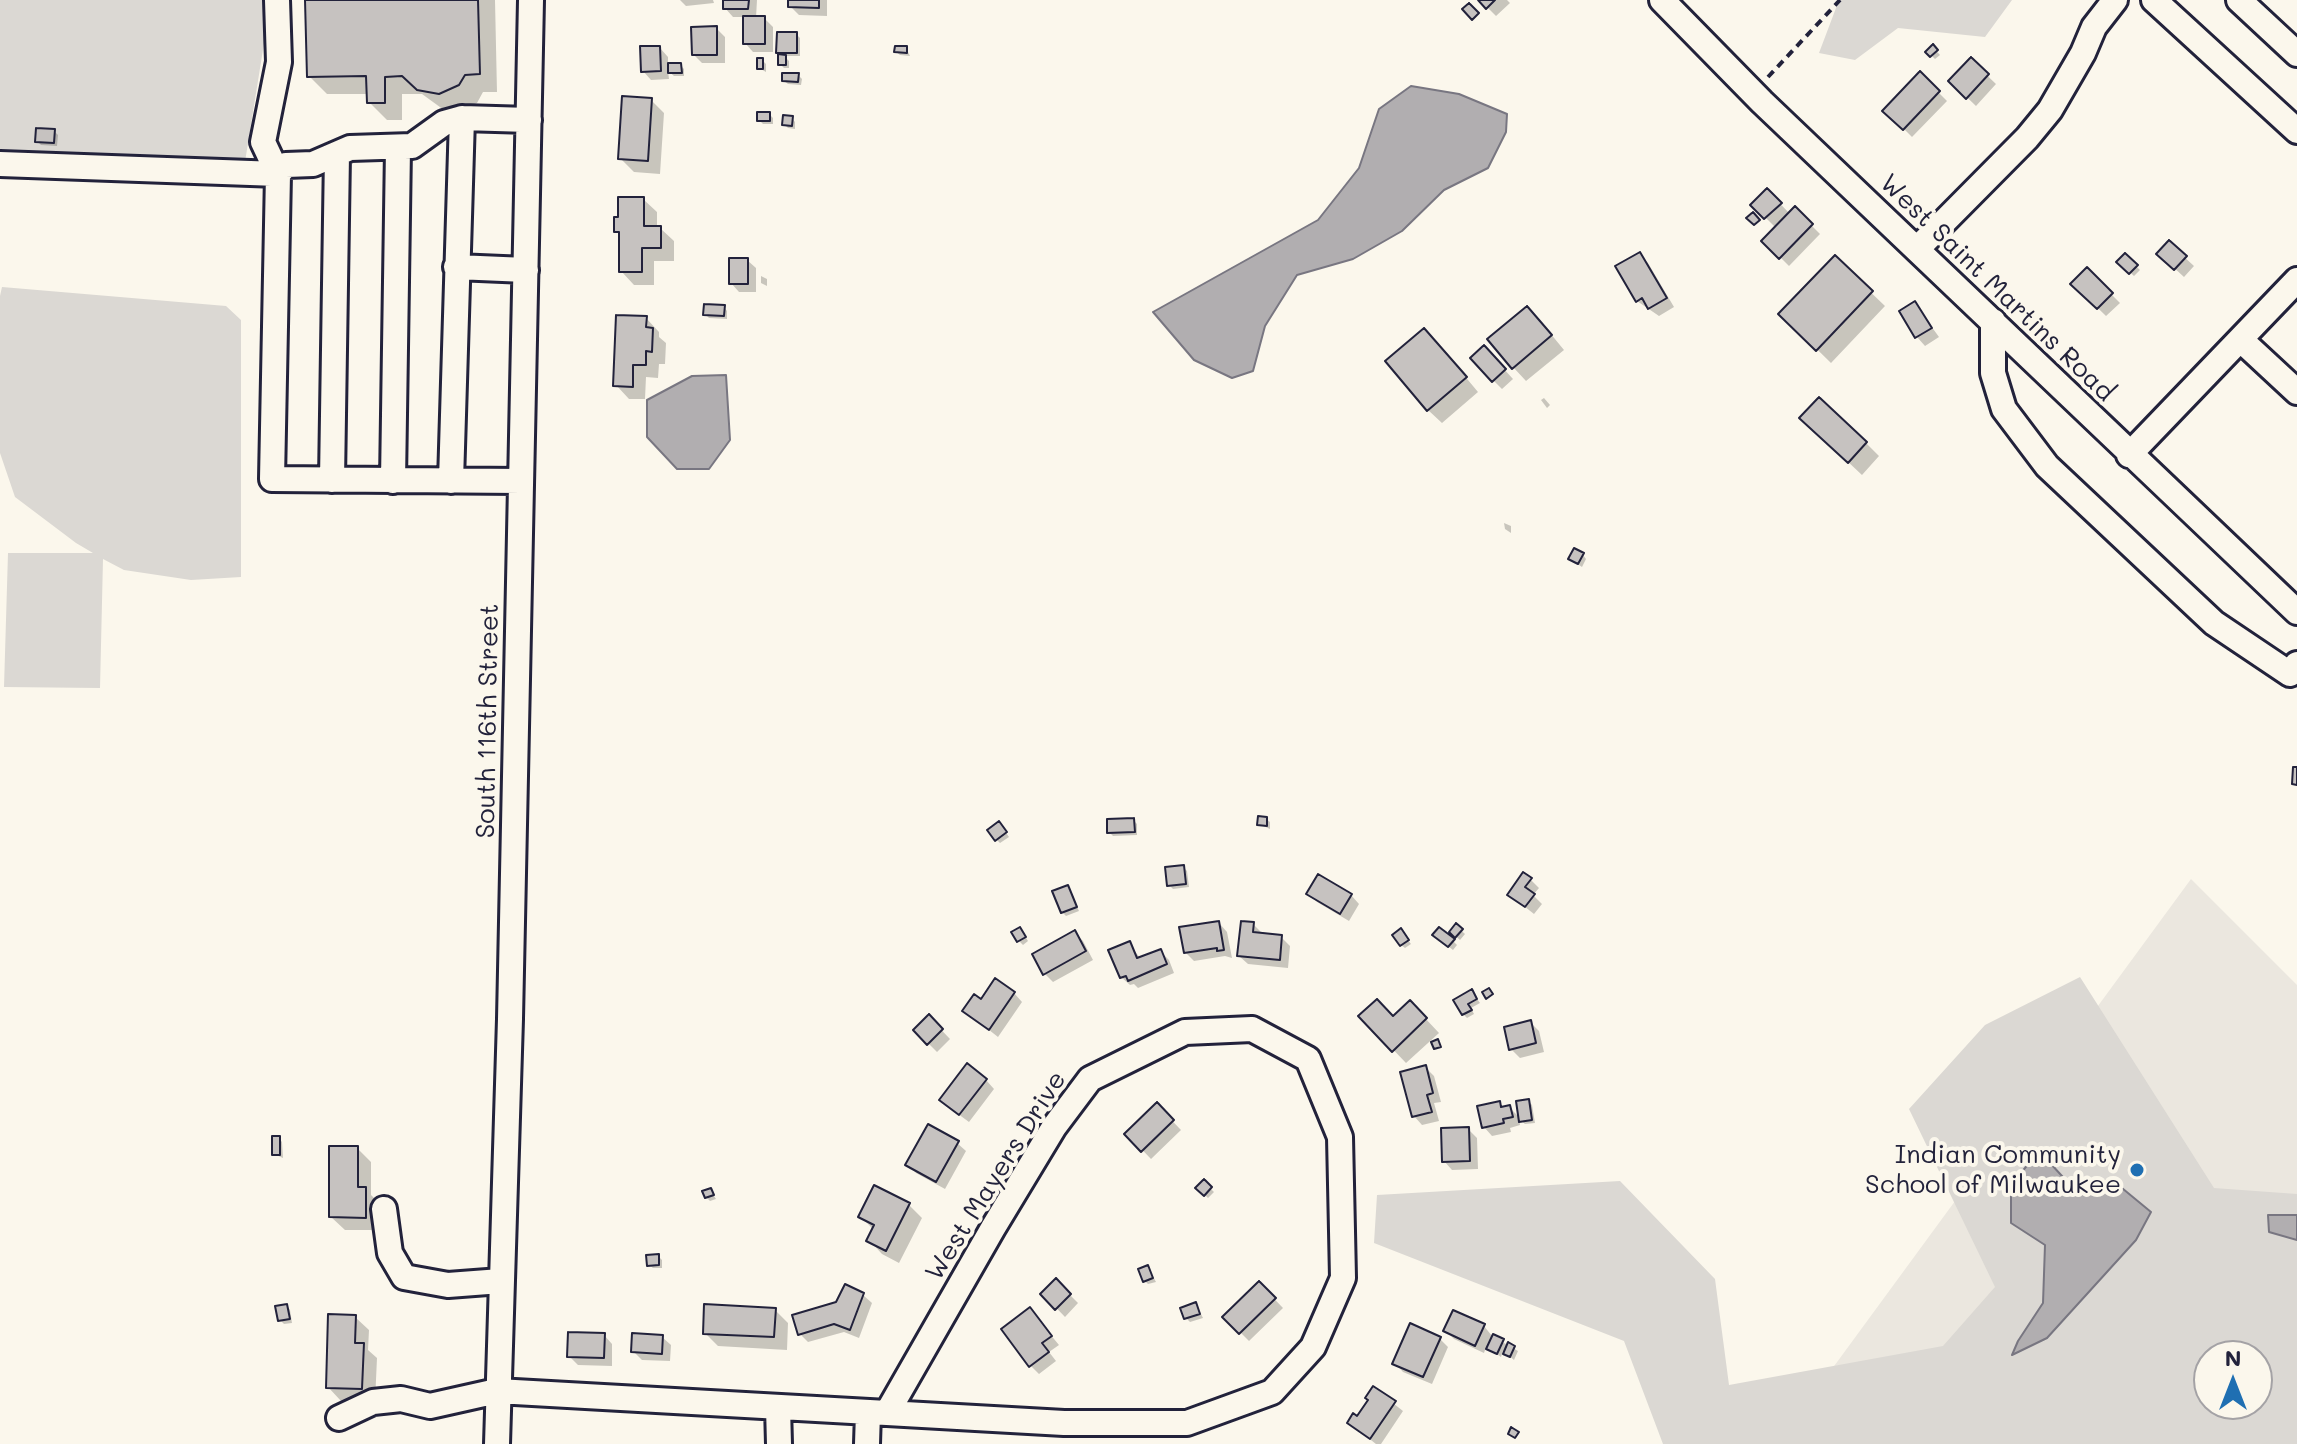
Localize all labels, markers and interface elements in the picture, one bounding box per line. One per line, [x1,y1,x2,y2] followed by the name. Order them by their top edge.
[1873,168,2121,408] street label: West Saint Martins Road
[470,603,506,839] street label: South 116th Street
[919,1066,1073,1286] street label: West Mayers Drive
[1865,1139,2121,1200] place label: Indian Community School of Milwaukee
[2128,1161,2146,1179] marker: Indian Community School of Milwaukee
[2193,1340,2273,1420] north arrow
[2225,1343,2241,1372] text: N

